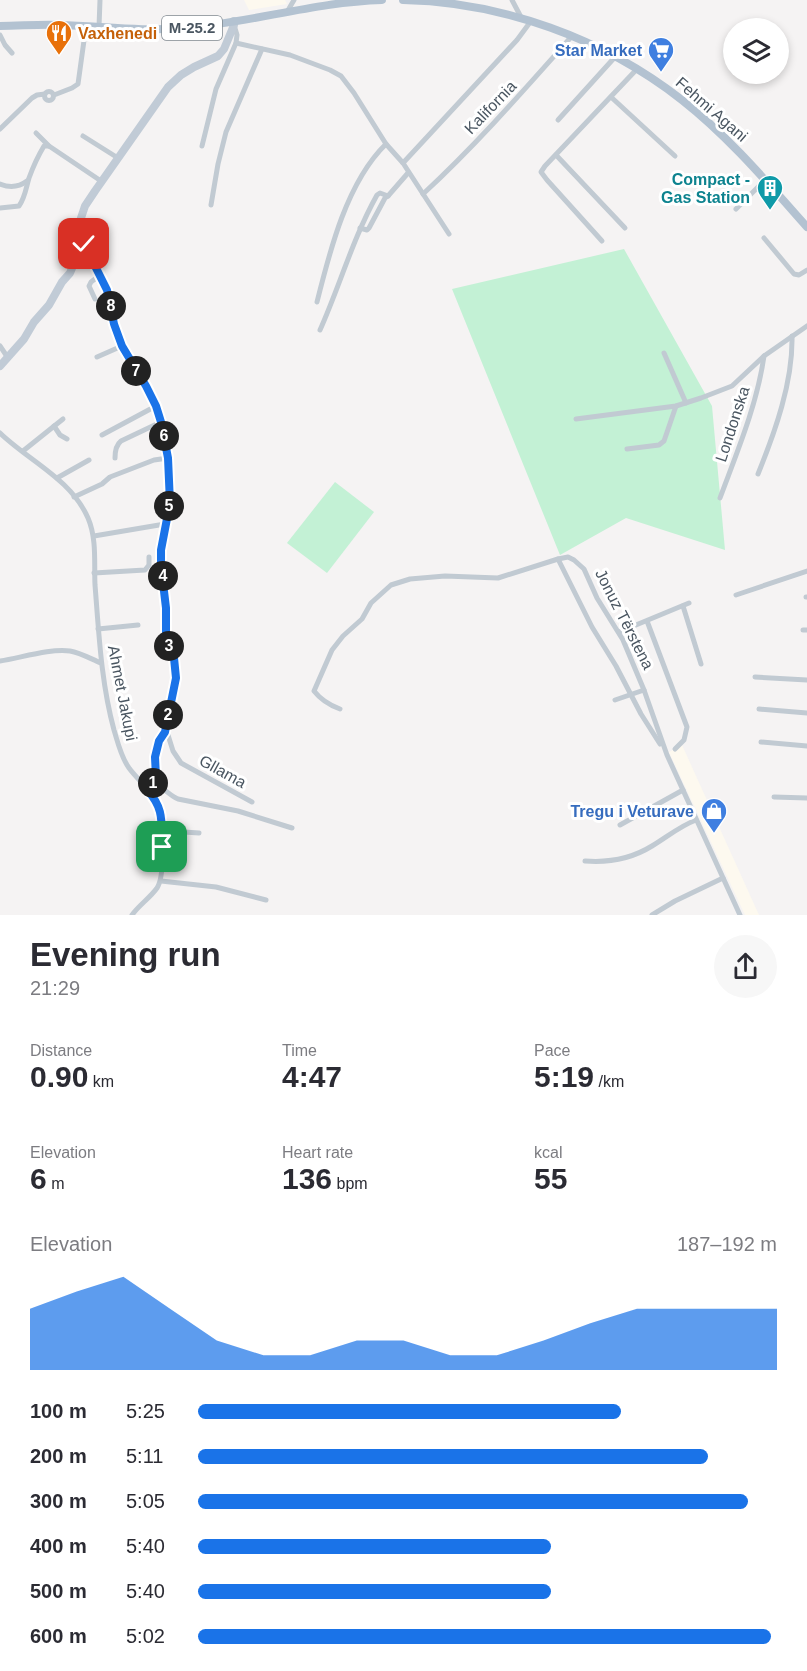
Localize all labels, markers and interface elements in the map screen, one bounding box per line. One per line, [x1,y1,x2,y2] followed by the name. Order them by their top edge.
[162,16,222,40] road number: M-25.2
[44,18,74,56] restaurant icon: Vaxhenedi
[723,18,789,84] map controls
[723,18,789,84] button: layers
[78,25,157,42] place label: Vaxhenedi
[646,35,676,73] supermarket icon: Star Market
[555,42,643,59] place label: Star Market
[673,74,751,145] street label: Fehmi Agani
[461,77,520,137] street label: Kalifornia
[661,171,750,206] place label: Compact - Gas Station
[755,173,785,211] building icon: Compact - Gas Station
[58,218,109,269] pin
[67,227,100,260] icon: check
[96,291,126,321] pin: 8
[107,297,115,314] text: 8
[121,356,151,386] pin: 7
[132,362,140,379] text: 7
[712,384,753,464] street label: Londonska
[149,421,179,451] pin: 6
[160,427,168,444] text: 6
[154,491,184,521] pin: 5
[165,497,173,514] text: 5
[148,561,178,591] pin: 4
[592,566,657,672] street label: Jonuz Tërstena
[159,567,167,584] text: 4
[154,631,184,661] pin: 3
[165,637,173,654] text: 3
[105,644,140,742] street label: Ahmet Jakupi
[153,700,183,730] pin: 2
[164,706,172,723] text: 2
[196,752,249,791] street label: Gllama
[138,768,168,798] pin: 1
[149,774,157,791] text: 1
[699,796,729,834] shop icon: Tregu i Veturave
[570,803,694,820] place label: Tregu i Veturave
[136,821,187,872] pin
[145,830,178,863] icon: arrive
[714,935,777,998] button: share
[30,936,221,973] text: Evening run
[30,977,80,999] text: 21:29
[30,1042,92,1059] text: Distance
[282,1042,317,1059] text: Time
[534,1042,570,1059] text: Pace
[30,1060,88,1093] text: 0.90
[282,1060,342,1093] text: 4:47
[534,1060,594,1093] text: 5:19
[88,1073,114,1090] text: km
[594,1073,624,1090] text: /km
[30,1144,96,1161] text: Elevation
[282,1144,353,1161] text: Heart rate
[534,1144,562,1161] text: kcal
[30,1162,47,1195] text: 6
[282,1162,332,1195] text: 136
[534,1162,567,1195] text: 55
[47,1175,64,1192] text: m
[332,1175,368,1192] text: bpm
[30,1233,112,1255] text: Elevation
[677,1233,777,1255] text: 187–192 m
[30,1400,87,1422] text: 100 m
[126,1400,165,1422] text: 5:25
[30,1445,87,1467] text: 200 m
[126,1445,163,1467] text: 5:11
[30,1490,87,1512] text: 300 m
[126,1490,165,1512] text: 5:05
[30,1535,87,1557] text: 400 m
[126,1535,165,1557] text: 5:40
[30,1580,87,1602] text: 500 m
[126,1580,165,1602] text: 5:40
[30,1625,87,1647] text: 600 m
[126,1625,165,1647] text: 5:02

